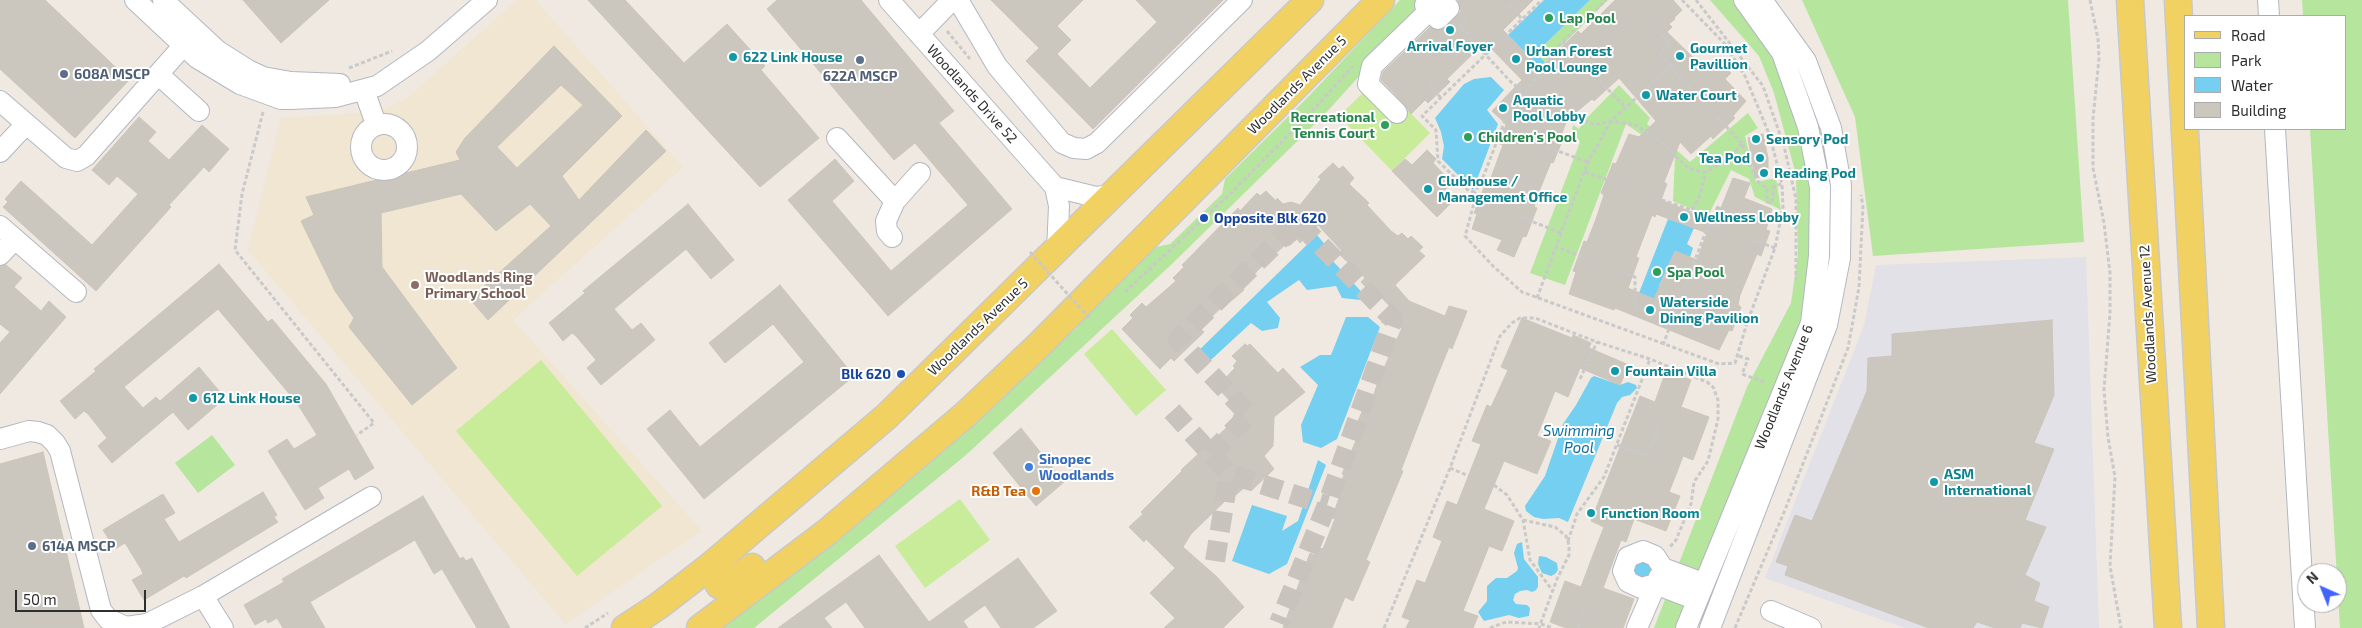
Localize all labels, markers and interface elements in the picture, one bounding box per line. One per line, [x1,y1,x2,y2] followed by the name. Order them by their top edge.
[1559,10,1616,26] place label: Lap Pool
[1543,12,1555,24] marker: Lap Pool
[2184,15,2347,130] legend
[1444,24,1456,36] marker: Arrival Foyer
[2231,26,2266,44] text: Road
[1244,32,1350,138] street label: Woodlands Avenue 5
[1407,38,1493,54] place label: Arrival Foyer
[1690,40,1748,72] place label: Gourmet Pavillion
[923,41,1021,147] street label: Woodlands Drive 52
[1526,43,1612,75] place label: Urban Forest Pool Lounge
[743,49,843,65] place label: 622 Link House
[1674,50,1686,62] marker: Gourmet Pavillion
[727,51,739,63] marker: 622 Link House
[2231,51,2262,69] text: Park
[1510,53,1522,65] marker: Urban Forest Pool Lounge
[854,54,866,66] marker: 622A MSCP
[74,66,150,82] place label: 608A MSCP
[58,68,70,80] marker: 608A MSCP
[823,68,897,84] place label: 622A MSCP
[2231,76,2273,94] text: Water
[1656,87,1737,103] place label: Water Court
[1640,89,1652,101] marker: Water Court
[1513,92,1586,124] place label: Aquatic Pool Lobby
[2231,101,2286,119] text: Building
[1497,102,1509,114] marker: Aquatic Pool Lobby
[1290,109,1375,142] place label: Recreational Tennis Court
[1379,119,1391,131] marker: Recreational Tennis Court
[1478,129,1577,145] place label: Children's Pool
[1462,131,1474,143] marker: Children's Pool
[1766,131,1848,147] place label: Sensory Pod
[1750,133,1762,145] marker: Sensory Pod
[1699,150,1750,166] place label: Tea Pod
[1754,152,1766,164] marker: Tea Pod
[1774,165,1856,181] place label: Reading Pod
[1758,167,1770,179] marker: Reading Pod
[1438,173,1567,206] place label: Clubhouse / Management Office
[1422,183,1434,195] marker: Clubhouse / Management Office
[1694,209,1799,225] place label: Wellness Lobby
[1214,210,1326,226] place label: Opposite Blk 620
[1678,211,1690,223] marker: Wellness Lobby
[1198,212,1210,224] marker: Opposite Blk 620
[2136,244,2160,384] street label: Woodlands Avenue 12
[1667,264,1724,280] place label: Spa Pool
[1651,266,1663,278] marker: Spa Pool
[425,269,533,302] place label: Woodlands Ring Primary School
[924,275,1032,379] street label: Woodlands Avenue 5
[409,279,421,291] marker: Woodlands Ring Primary School
[1660,294,1759,326] place label: Waterside Dining Pavilion
[1644,304,1656,316] marker: Waterside Dining Pavilion
[1751,322,1817,452] street label: Woodlands Avenue 6
[1625,363,1717,379] place label: Fountain Villa
[1609,365,1621,377] marker: Fountain Villa
[841,366,891,382] place label: Blk 620
[895,368,907,380] marker: Blk 620
[203,390,301,406] place label: 612 Link House
[187,392,199,404] marker: 612 Link House
[1543,422,1615,457] water label: Swimming Pool
[1039,451,1114,484] place label: Sinopec Woodlands
[1023,461,1035,473] marker: Sinopec Woodlands
[1944,466,2031,498] place label: ASM International
[1928,476,1940,488] marker: ASM International
[971,483,1026,499] place label: R&B Tea
[1030,485,1042,497] marker: R&B Tea
[1601,505,1700,521] place label: Function Room
[1585,507,1597,519] marker: Function Room
[42,538,115,554] place label: 614A MSCP
[26,540,38,552] marker: 614A MSCP
[2297,563,2347,613] north arrow
[2302,568,2321,587] text: N
[18,580,149,612] scale bar
[23,590,57,608] text: 50 m

